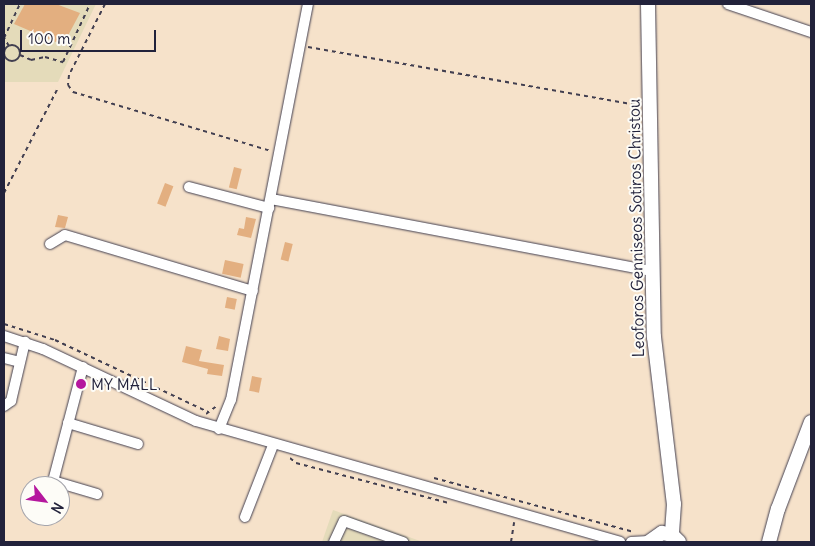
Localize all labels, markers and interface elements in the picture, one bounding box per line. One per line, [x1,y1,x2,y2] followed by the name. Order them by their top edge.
[22,20,159,52] scale bar
[28,29,70,48] text: 100 m
[624,99,648,357] street label: Leoforos Genniseos Sotiros Christou
[91,374,157,394] place label: MY MALL
[75,378,87,390] marker: MY MALL
[20,476,70,526] north arrow
[47,499,67,517] text: N

